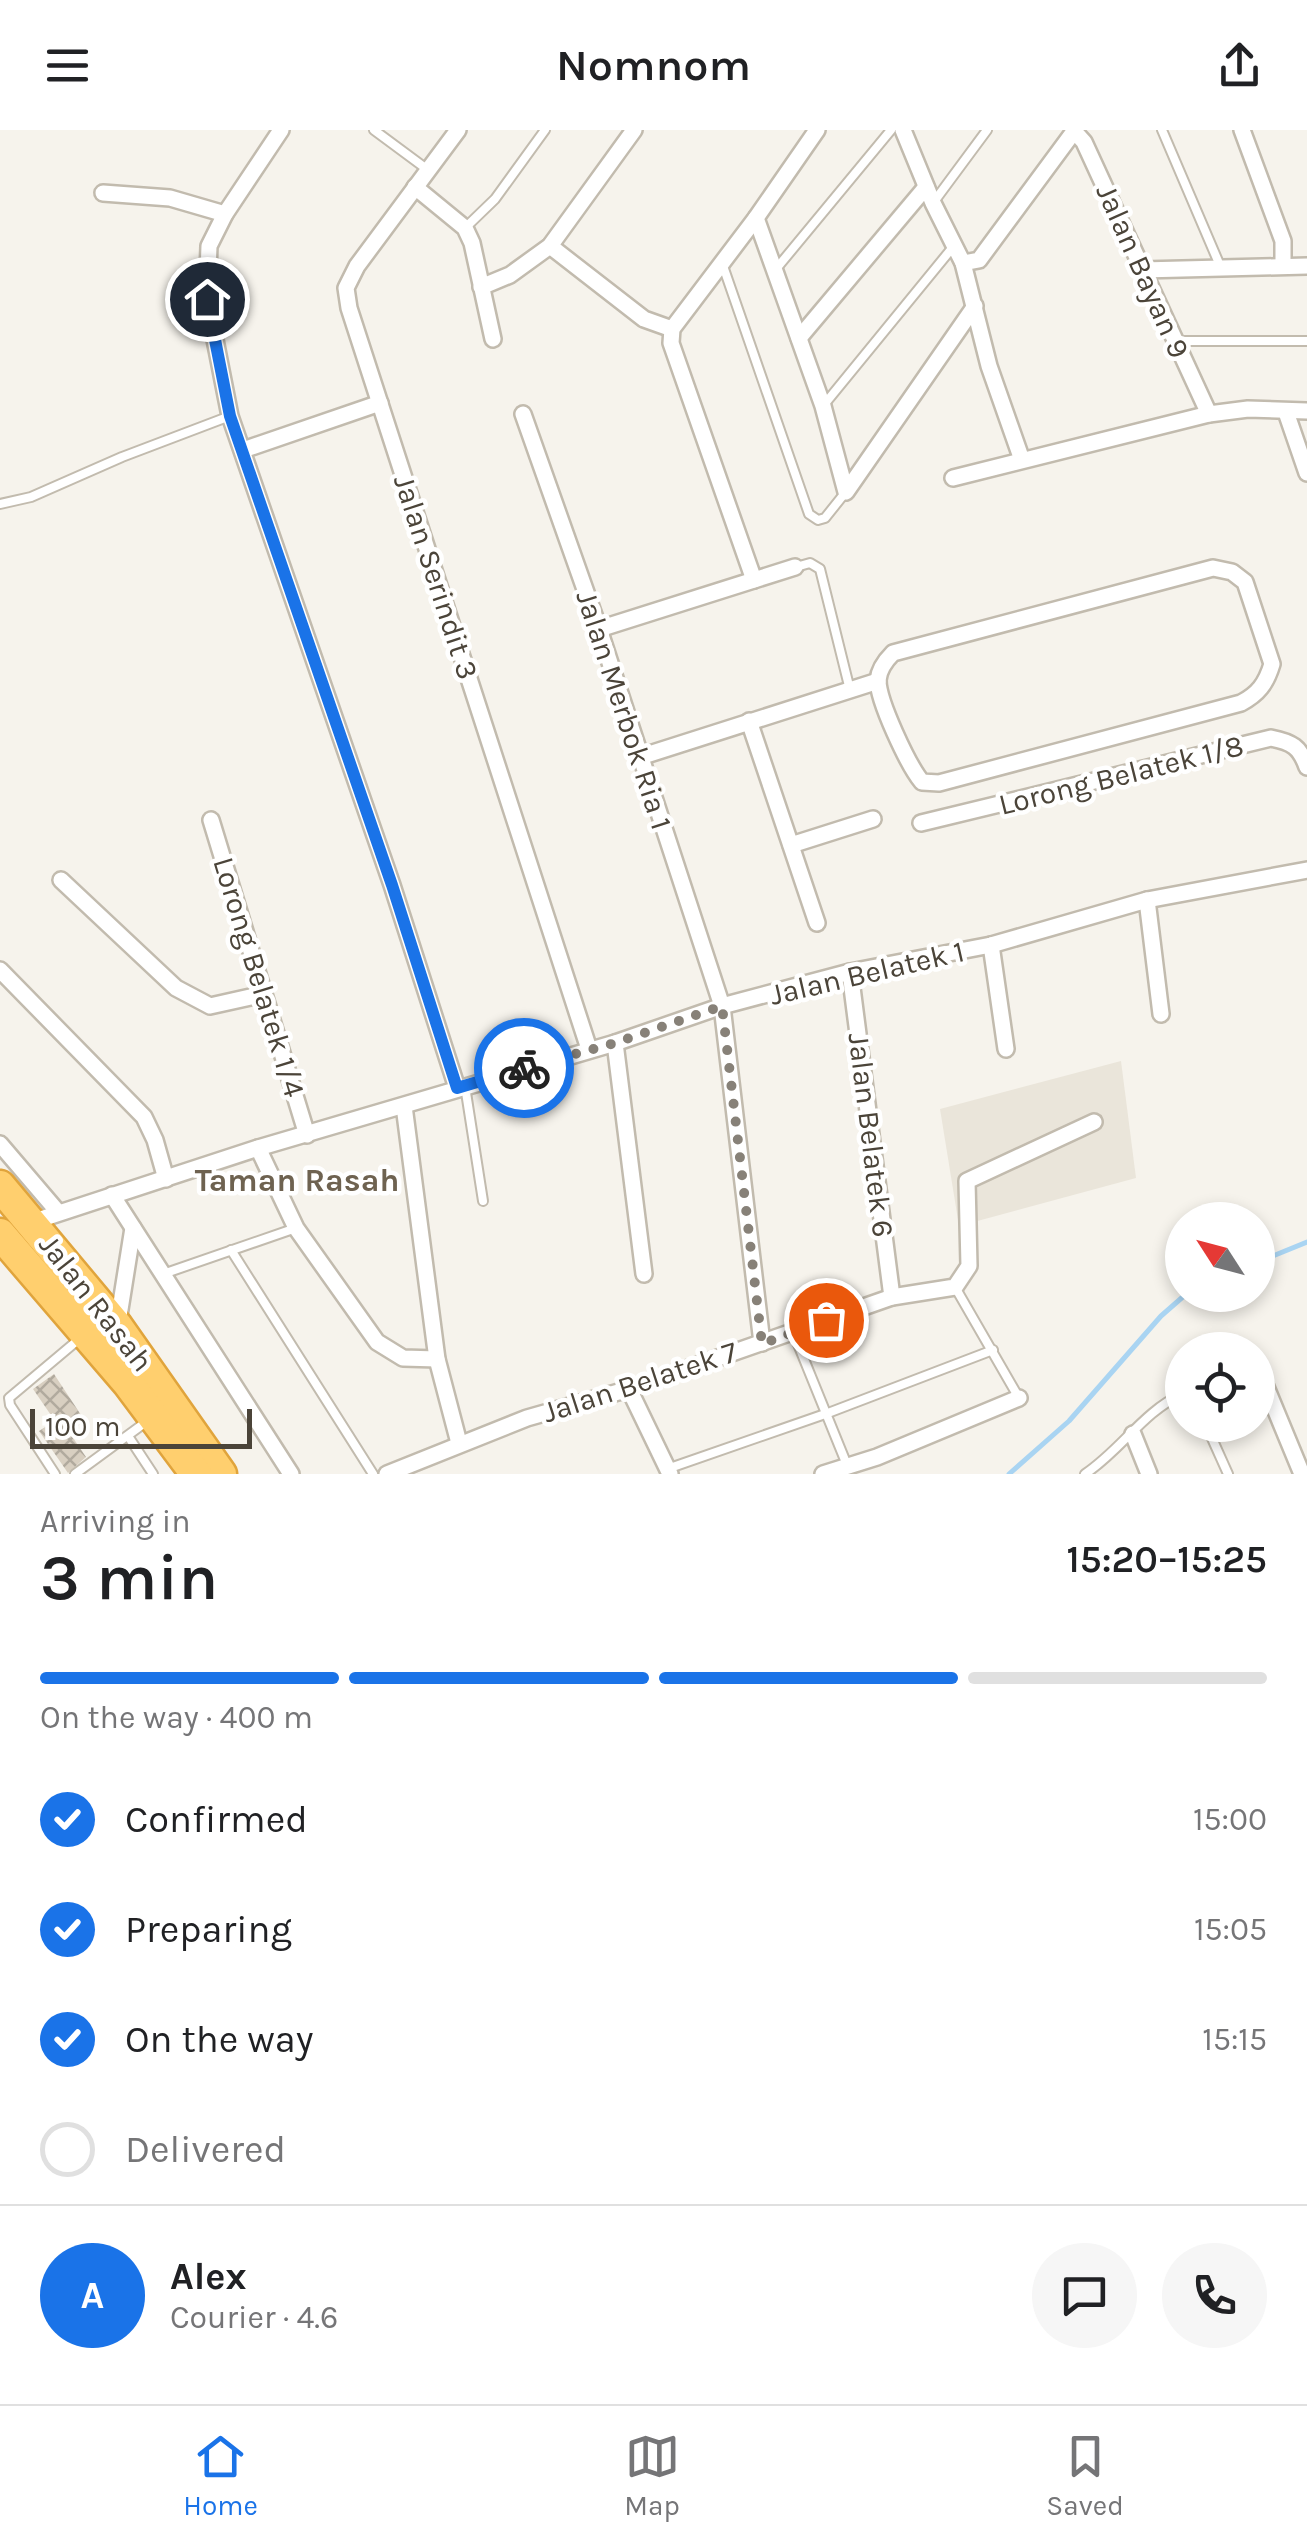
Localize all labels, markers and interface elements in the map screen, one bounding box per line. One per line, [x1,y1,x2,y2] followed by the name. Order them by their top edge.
[40,38,95,93] icon: menu
[1212,38,1267,93] icon: share
[556,39,751,91] text: Nomnom
[1089,178,1197,364] street label: Jalan Bayan 9
[165,257,250,342] pin
[180,272,235,327] icon: home
[386,470,486,684] street label: Jalan Serindit 3
[568,586,680,834] street label: Jalan Merbok Ria 1
[995,727,1247,823] street label: Lorong Belatek 1/8
[205,853,313,1102] street label: Lorong Belatek 1/4
[766,933,968,1013] street label: Jalan Belatek 1
[474,1018,574,1118] courier
[841,1031,901,1239] street label: Jalan Belatek 6
[497,1041,552,1096] icon: bike
[195,1162,399,1199] district label: Taman Rasah
[1165,1202,1275,1312] north arrow
[1165,1202,1275,1442] map controls
[31,1227,161,1379] street label: Jalan Rasah
[784,1278,869,1363] pin
[799,1293,854,1348] icon: bag
[1165,1332,1275,1442] button: locate
[538,1334,742,1430] street label: Jalan Belatek 7
[30,1404,252,1448] scale bar
[45,1410,120,1443] text: 100 m
[40,1503,191,1540] text: Arriving in
[1066,1537,1267,1582] text: 15:20–15:25
[40,1539,218,1615] text: 3 min
[40,1699,313,1736] text: On the way · 400 m
[40,1792,95,1847] icon: check
[125,1797,308,1842] text: Confirmed
[1193,1801,1267,1838] text: 15:00
[40,1902,95,1957] icon: check
[125,1907,292,1952] text: Preparing
[1194,1911,1267,1948] text: 15:05
[40,2012,95,2067] icon: check
[125,2017,313,2062] text: On the way
[1202,2021,1267,2058] text: 15:15
[125,2127,286,2172] text: Delivered
[1032,2243,1137,2348] button: chat
[1162,2243,1267,2348] button: phone
[170,2254,247,2299] text: Alex
[81,2273,104,2318] text: A
[170,2299,338,2336] text: Courier · 4.6
[183,2429,258,2522] tab: Home
[624,2429,680,2522] tab: Map
[1046,2429,1124,2522] tab: Saved

